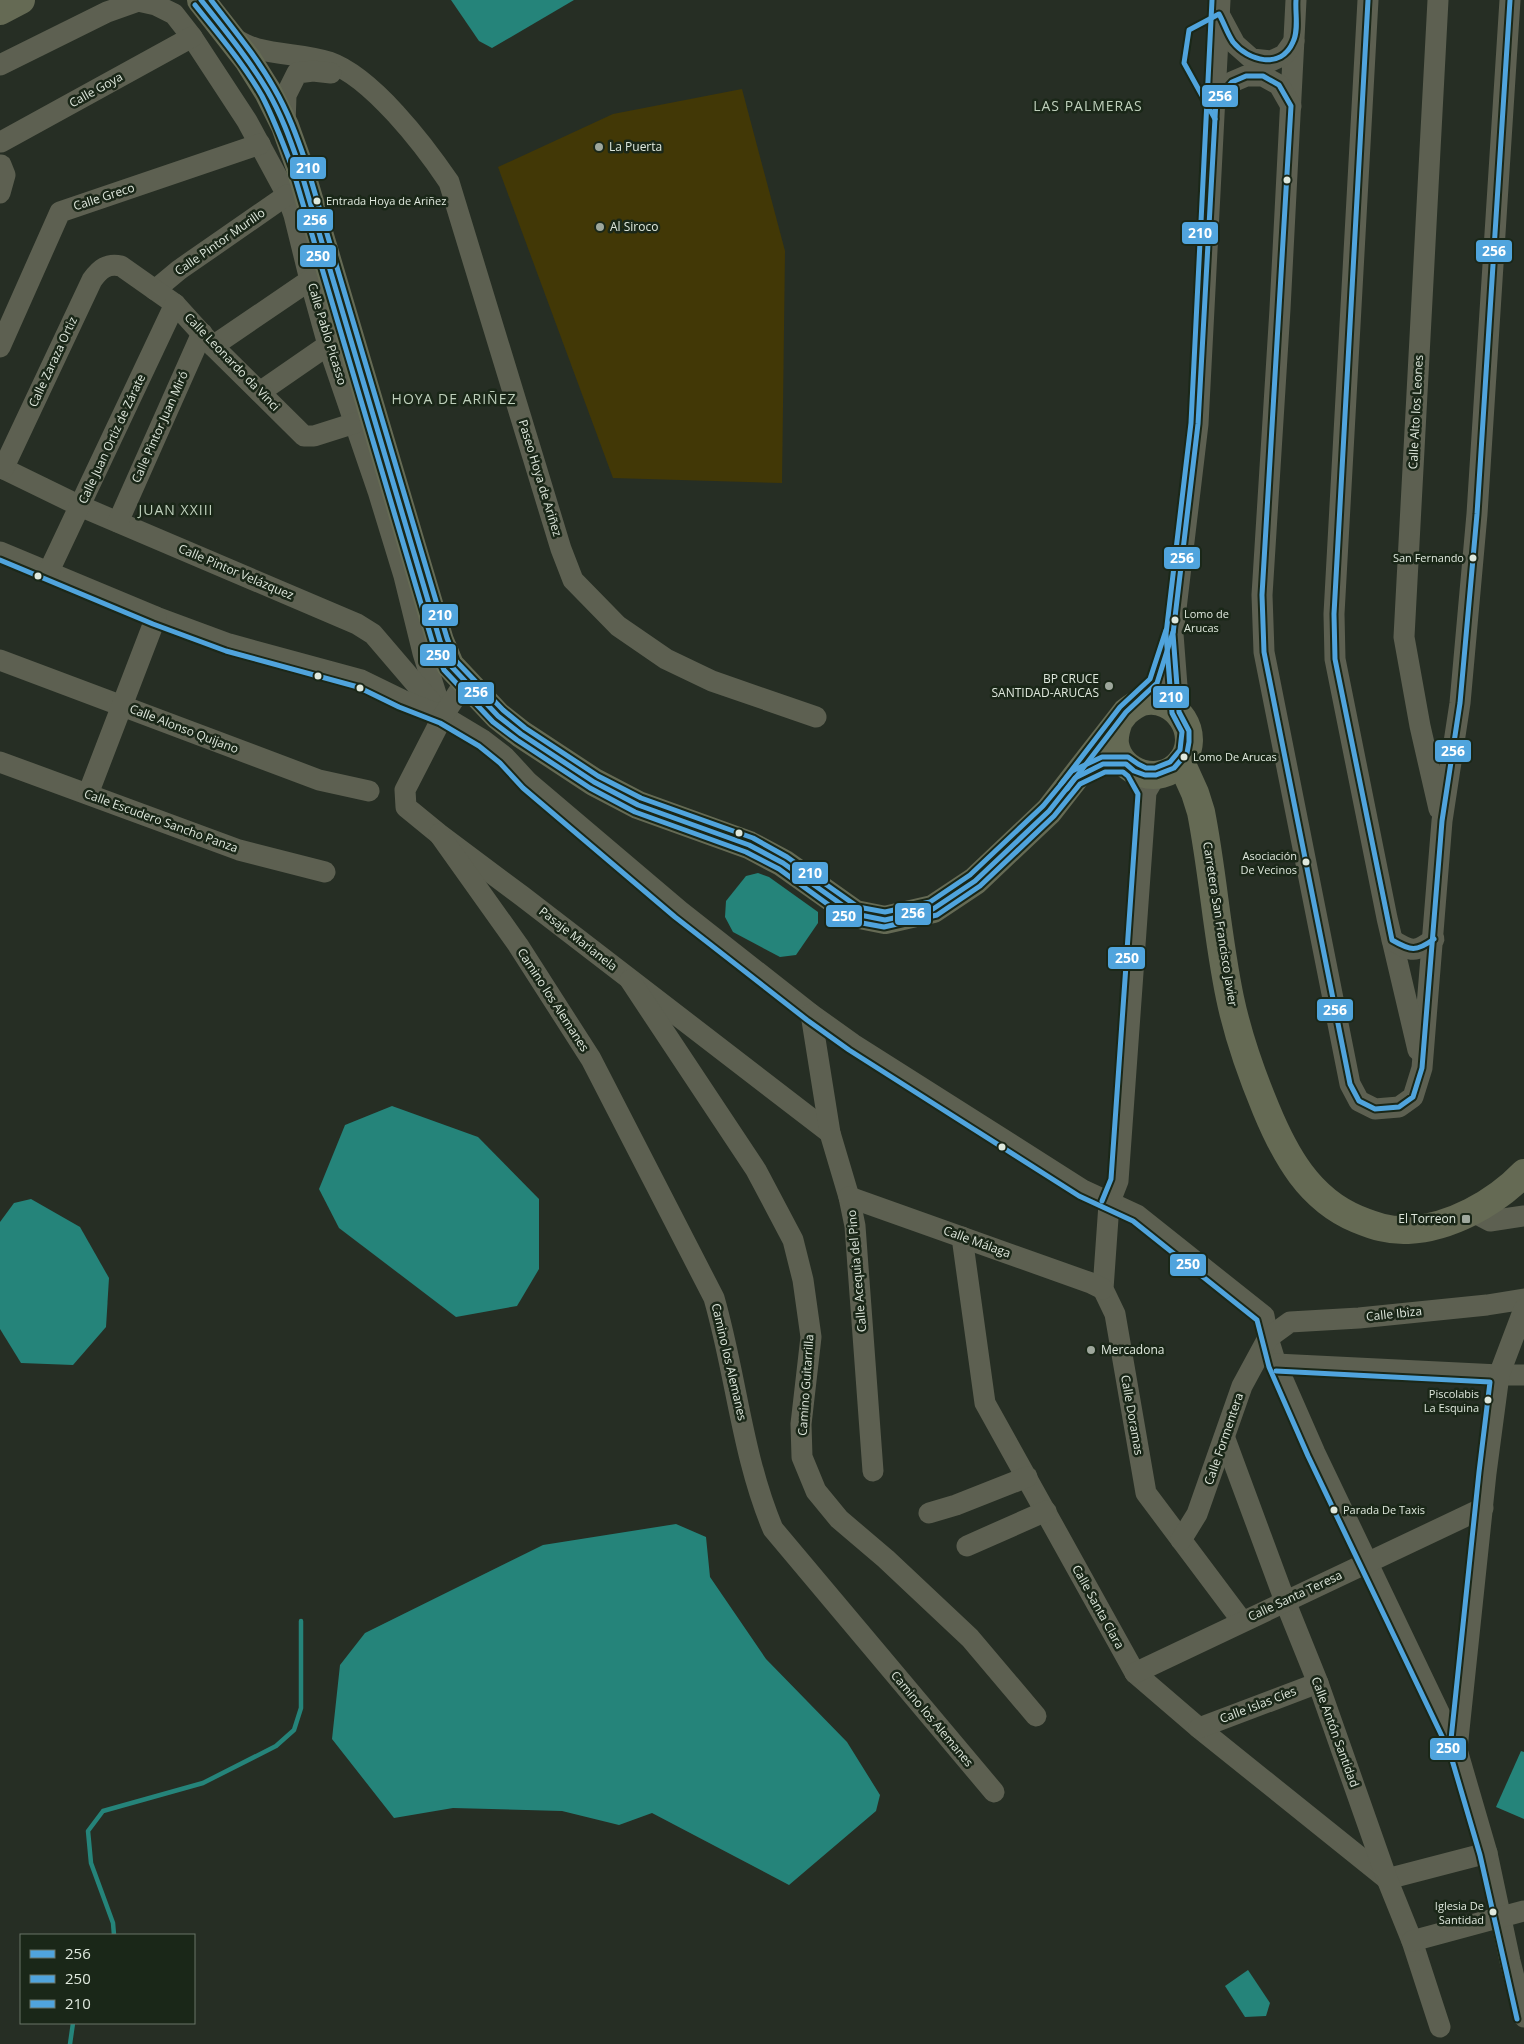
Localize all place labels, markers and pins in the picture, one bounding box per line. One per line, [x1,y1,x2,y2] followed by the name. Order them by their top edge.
[609,138,662,155] place label: La Puerta
[593,141,605,153] marker: La Puerta
[1282,175,1292,185] unlabelled marker
[326,193,446,208] place label: Entrada Hoya de Ariñez
[312,196,322,206] marker: Entrada Hoya de Ariñez
[610,218,658,235] place label: Al Siroco
[594,221,606,233] marker: Al Siroco
[1393,550,1464,565] place label: San Fernando
[1468,553,1478,563] marker: San Fernando
[33,571,43,581] unlabelled marker
[1184,606,1229,635] place label: Lomo de Arucas
[1170,615,1180,625] marker: Lomo de Arucas
[992,670,1099,701] place label: BP CRUCE SANTIDAD-ARUCAS
[313,671,323,681] unlabelled marker
[1103,680,1115,692] marker: BP CRUCE SANTIDAD-ARUCAS
[355,683,365,693] unlabelled marker
[1193,749,1277,764] place label: Lomo De Arucas
[1179,752,1189,762] marker: Lomo De Arucas
[734,828,744,838] unlabelled marker
[1241,848,1297,877] place label: Asociación De Vecinos
[1301,857,1311,867] marker: Asociación De Vecinos
[997,1142,1007,1152] unlabelled marker
[1398,1210,1456,1227] place label: El Torreon
[1460,1213,1472,1225] marker: El Torreon
[1101,1341,1164,1358] place label: Mercadona
[1085,1344,1097,1356] marker: Mercadona
[1424,1386,1479,1415] place label: Piscolabis La Esquina
[1483,1395,1493,1405] marker: Piscolabis La Esquina
[1343,1502,1425,1517] place label: Parada De Taxis
[1329,1505,1339,1515] marker: Parada De Taxis
[1435,1898,1484,1927] place label: Iglesia De Santidad
[1488,1907,1498,1917] marker: Iglesia De Santidad

